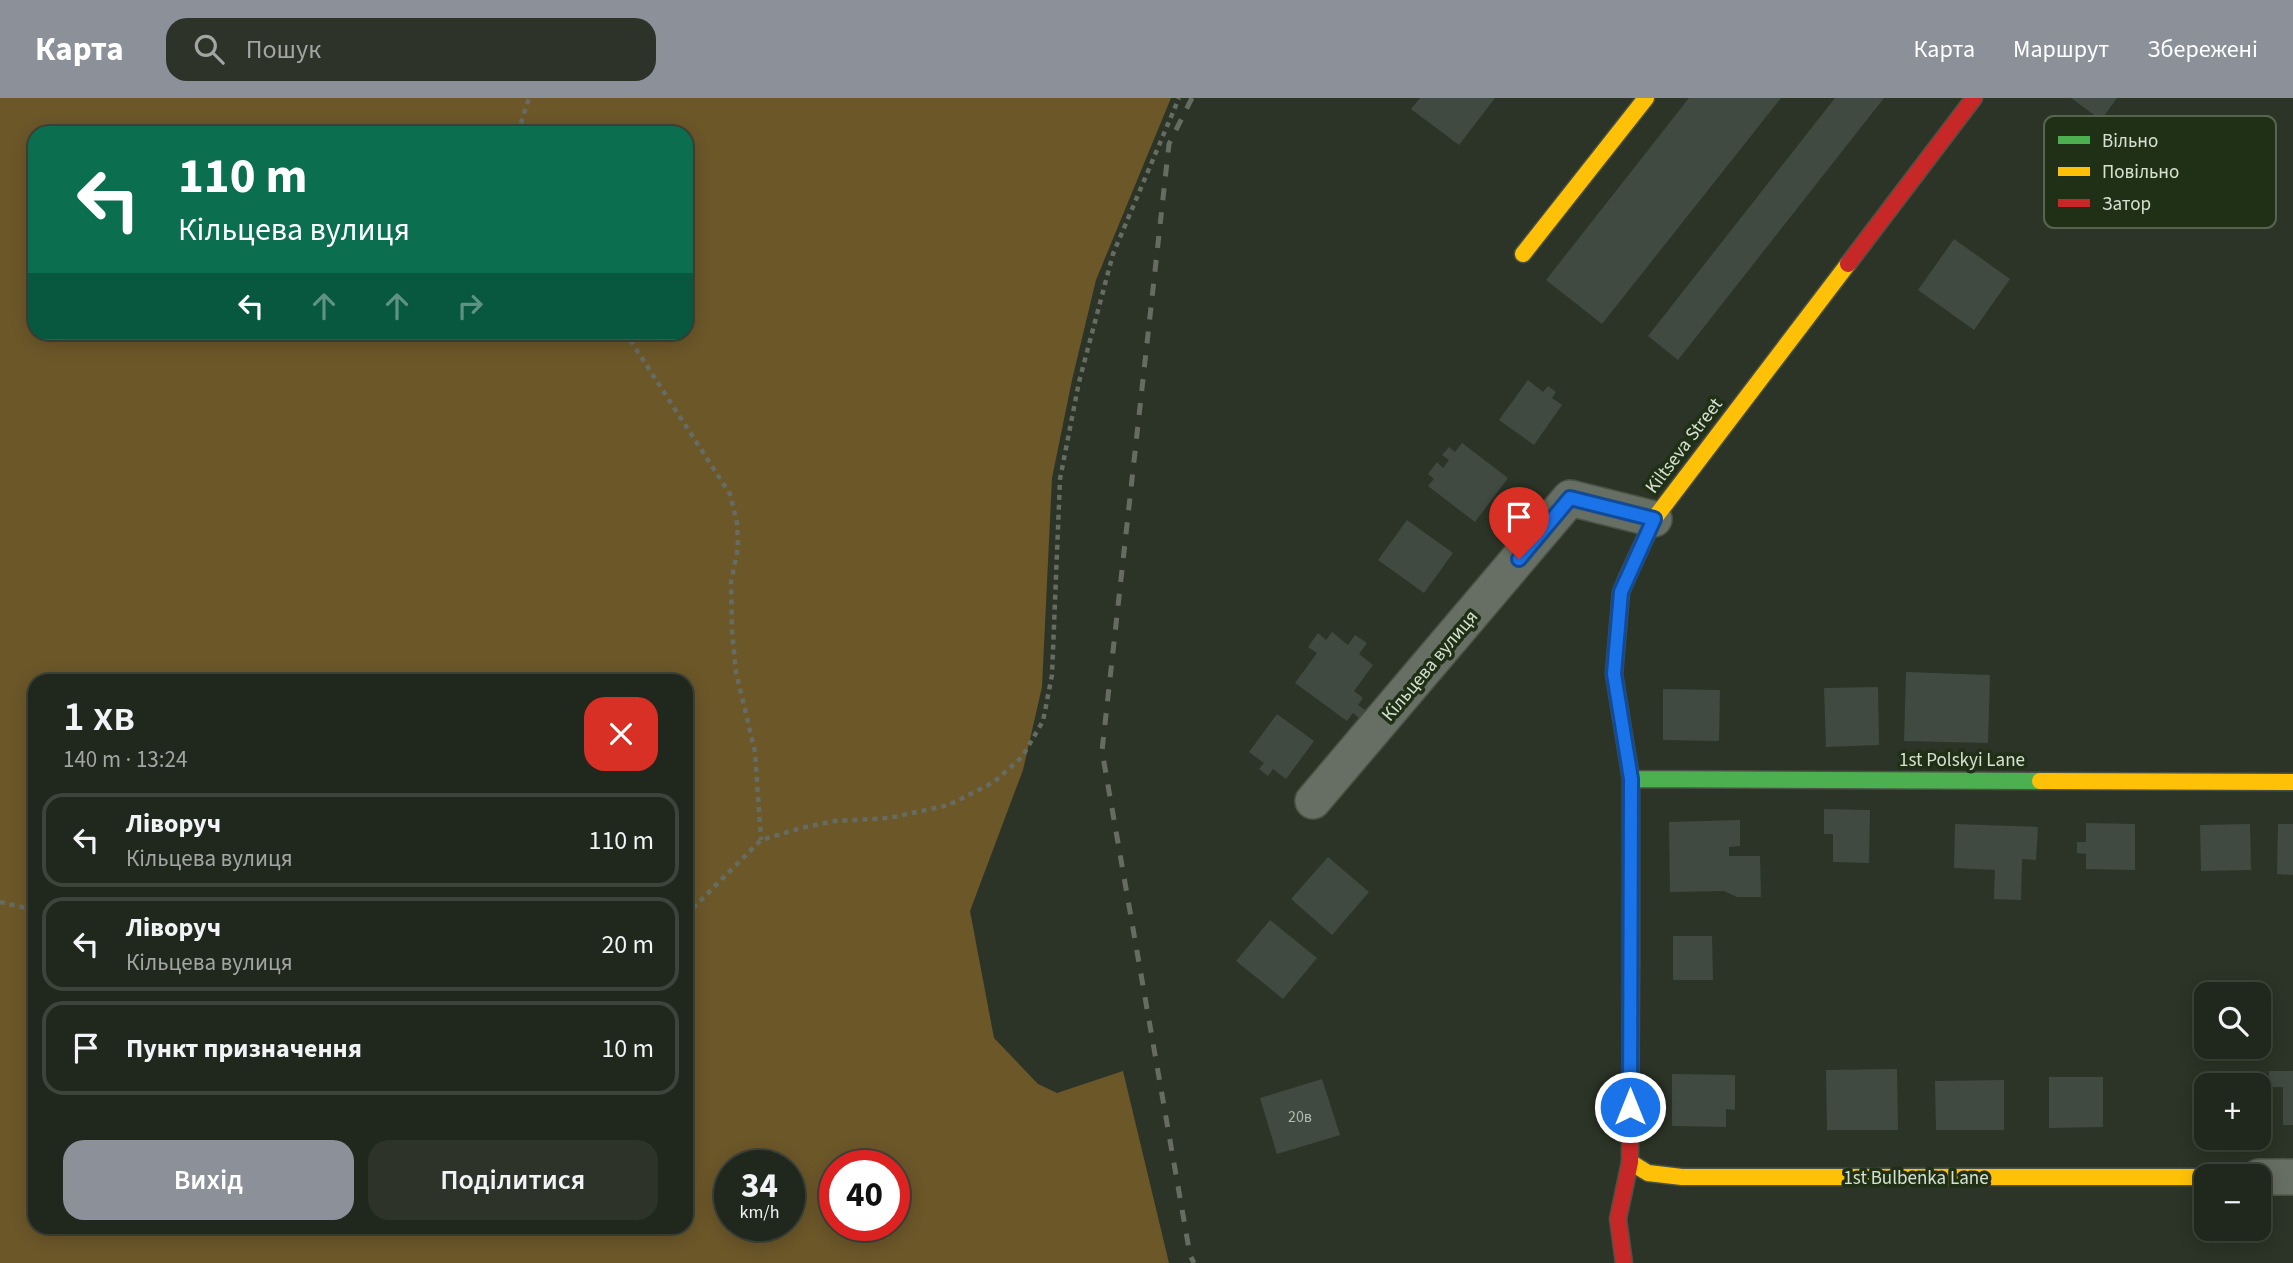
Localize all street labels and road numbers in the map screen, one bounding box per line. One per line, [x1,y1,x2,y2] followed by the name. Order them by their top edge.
[1639,392,1730,499] street label: Kiltseva Street
[1376,605,1485,727] street label: Кільцева вулиця
[1899,747,2025,774] street label: 1st Polskyi Lane
[1843,1165,1989,1192] street label: 1st Bulbenka Lane

